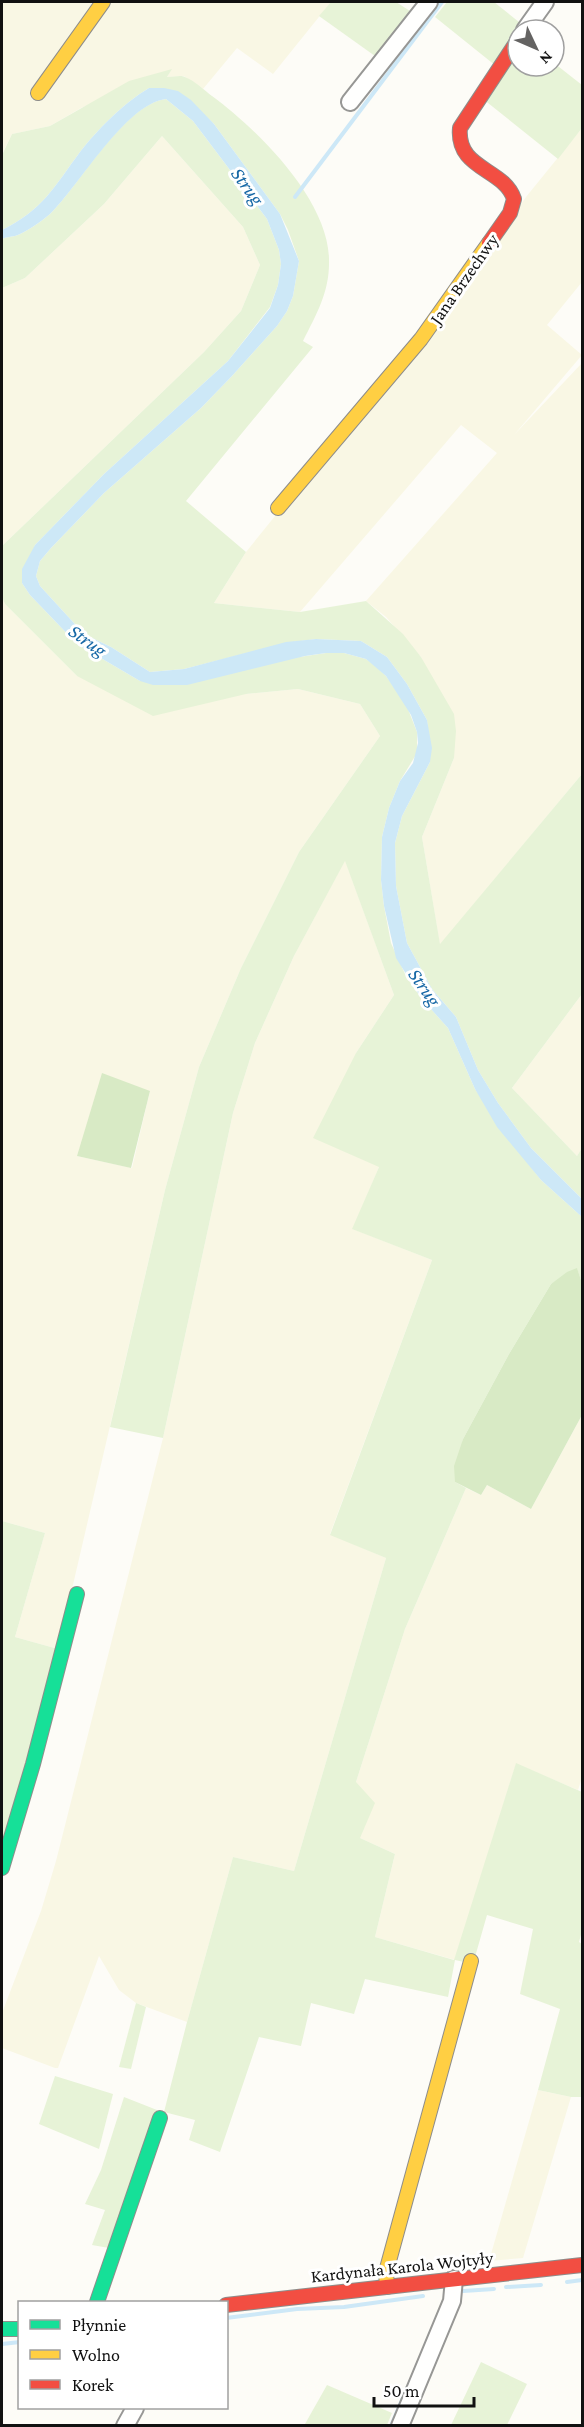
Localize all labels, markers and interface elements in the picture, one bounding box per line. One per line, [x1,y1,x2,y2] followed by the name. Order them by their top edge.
[506,18,566,78] north arrow
[536,48,556,68] text: N
[226,163,270,211] water label: Strug
[424,230,503,330] street label: Jana Brzechwy
[64,619,112,662] water label: Strug
[403,964,446,1012] water label: Strug
[310,2247,495,2288] street label: Kardynała Karola Wojtyły
[18,2301,228,2409] legend
[72,2315,126,2335] text: Płynnie
[72,2345,120,2365] text: Wolno
[374,2370,474,2408] scale bar
[72,2375,114,2395] text: Korek
[383,2381,420,2401] text: 50 m

